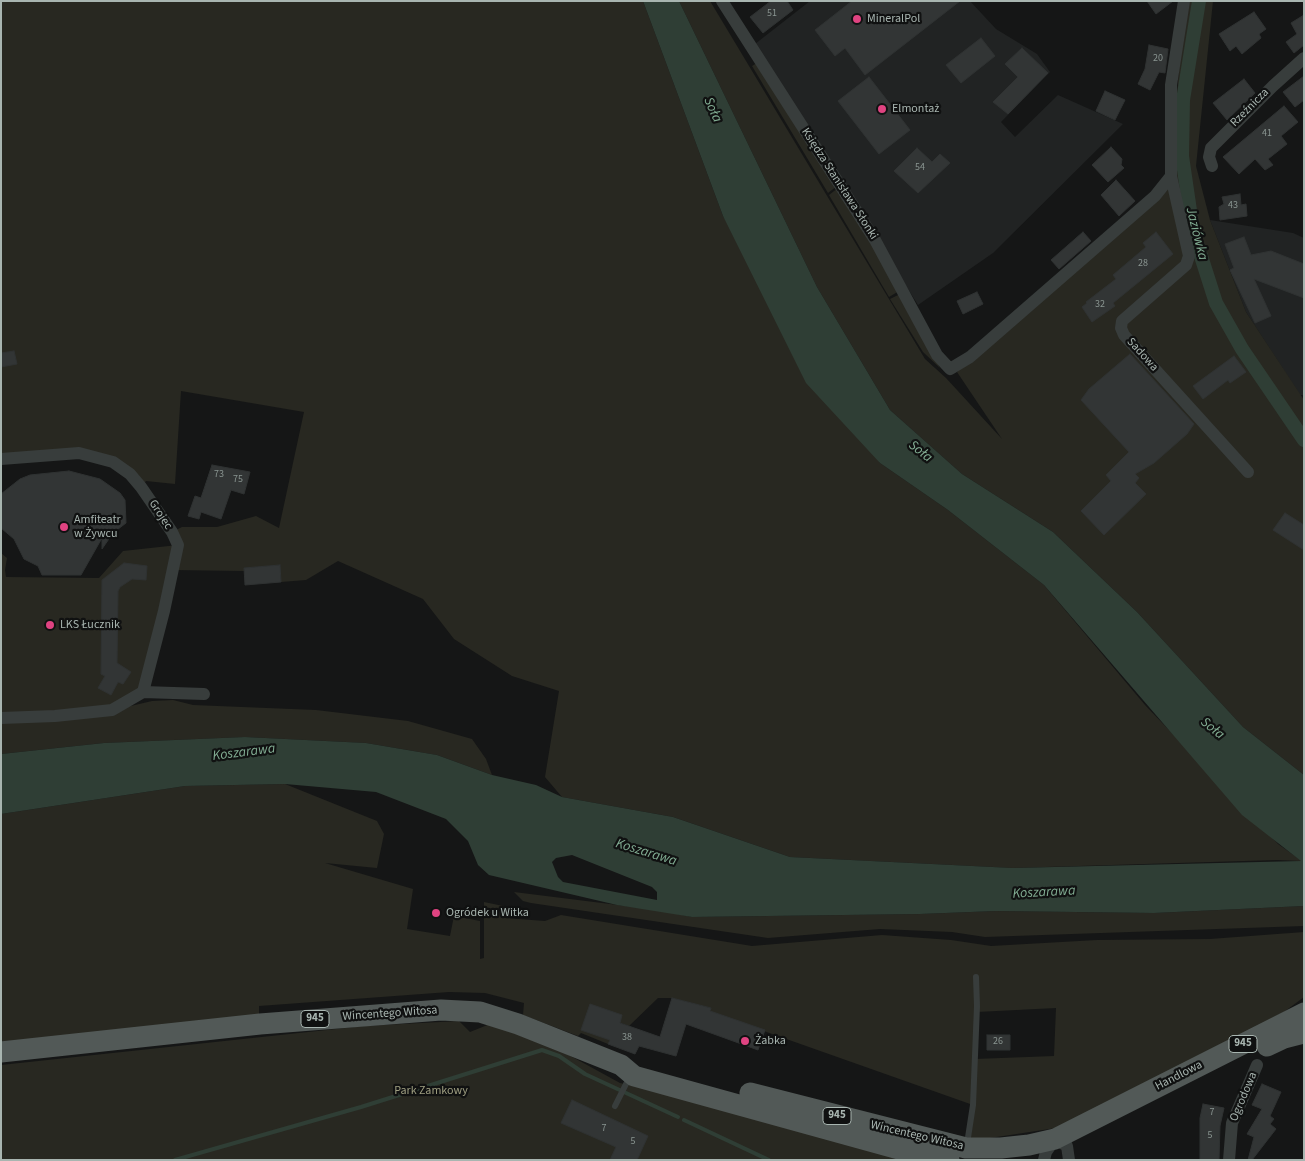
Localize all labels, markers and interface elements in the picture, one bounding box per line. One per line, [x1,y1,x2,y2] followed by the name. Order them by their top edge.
[767,8,777,20] house number: 51
[867,12,920,26] place label: MineralPol
[851,13,863,25] marker: MineralPol
[1153,53,1163,65] house number: 20
[1228,86,1272,130] street label: Rzeźnicza
[699,95,725,125] water label: Soła
[892,102,939,116] place label: Elmontaż
[876,103,888,115] marker: Elmontaż
[798,126,880,242] street label: Księdza Stanisława Słonki
[1262,128,1272,140] house number: 41
[915,162,925,174] house number: 54
[1228,200,1238,212] house number: 43
[1181,206,1211,262] water label: Jaziówka
[1138,258,1148,270] house number: 28
[1095,299,1105,311] house number: 32
[1123,335,1161,375] street label: Sadowa
[905,437,935,467] water label: Soła
[214,469,224,481] house number: 73
[233,474,243,486] house number: 75
[145,498,175,532] street label: Grojec
[74,513,121,541] place label: Amfiteatr w Żywcu
[58,521,70,533] marker: Amfiteatr w Żywcu
[60,618,120,632] place label: LKS Łucznik
[44,619,56,631] marker: LKS Łucznik
[1197,714,1227,744] water label: Soła
[212,741,276,765] water label: Koszarawa
[613,836,679,870] water label: Koszarawa
[1012,883,1076,903] water label: Koszarawa
[446,906,529,920] place label: Ogródek u Witka
[430,907,442,919] marker: Ogródek u Witka
[342,1004,438,1024] street label: Wincentego Witosa
[301,1011,329,1028] road number: 945
[622,1032,632,1044] house number: 38
[755,1034,786,1048] place label: Żabka
[739,1035,751,1047] marker: Żabka
[993,1036,1003,1048] house number: 26
[1229,1036,1257,1052] road number: 945
[1153,1058,1205,1094] street label: Handlowa
[1227,1070,1261,1124] street label: Ogrodowa
[394,1084,468,1098] park label: Park Zamkowy
[1210,1107,1214,1119] house number: 7
[823,1108,851,1124] road number: 945
[869,1118,965,1154] street label: Wincentego Witosa
[602,1123,606,1135] house number: 7
[1208,1130,1212,1142] house number: 5
[631,1136,635,1148] house number: 5

